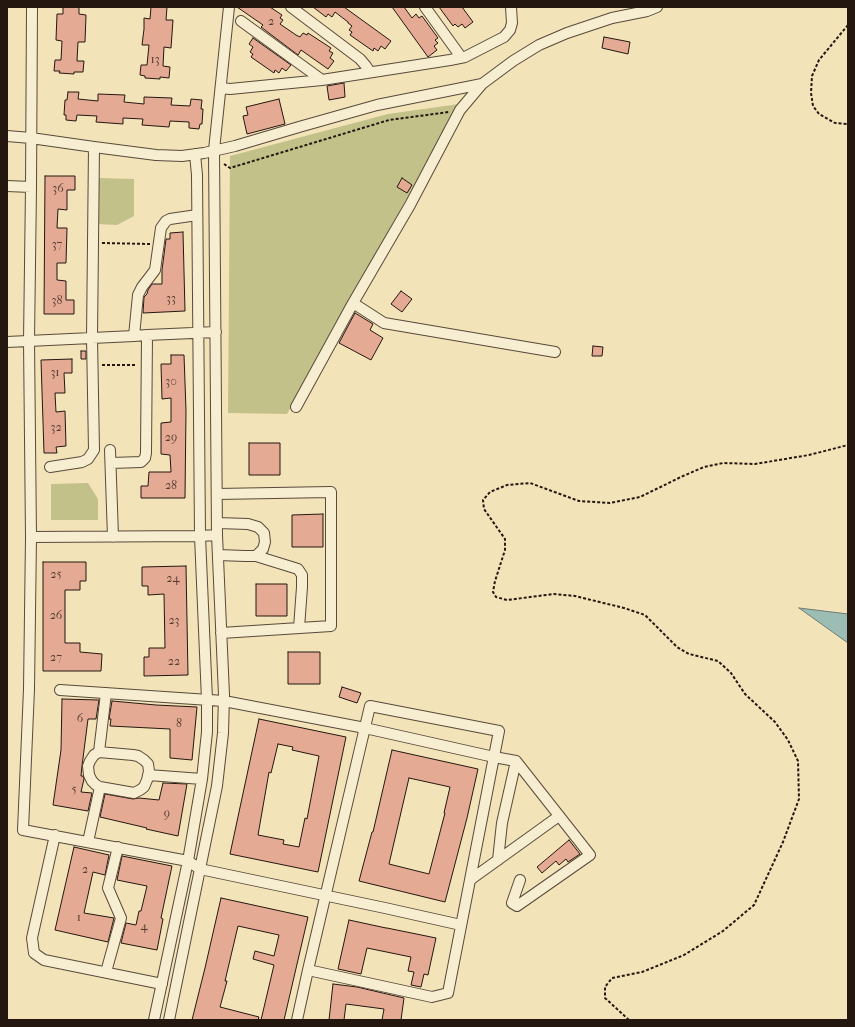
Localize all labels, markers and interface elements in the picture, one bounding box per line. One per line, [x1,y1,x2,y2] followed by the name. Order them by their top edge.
[268,15,274,29] house number: 2
[150,53,160,67] house number: 13
[52,182,64,196] house number: 36
[52,238,62,252] house number: 37
[166,292,176,306] house number: 33
[52,294,62,308] house number: 38
[50,366,60,380] house number: 31
[165,375,177,389] house number: 30
[50,421,62,435] house number: 32
[165,431,177,445] house number: 29
[165,479,177,493] house number: 28
[50,568,62,582] house number: 25
[166,572,180,586] house number: 24
[50,609,62,623] house number: 26
[168,614,180,628] house number: 23
[50,651,62,665] house number: 27
[168,655,180,669] house number: 22
[77,712,83,726] house number: 6
[176,717,182,731] house number: 8
[71,783,77,797] house number: 5
[164,807,170,821] house number: 9
[82,863,88,877] house number: 2
[77,911,81,925] house number: 1
[140,920,148,934] house number: 4

